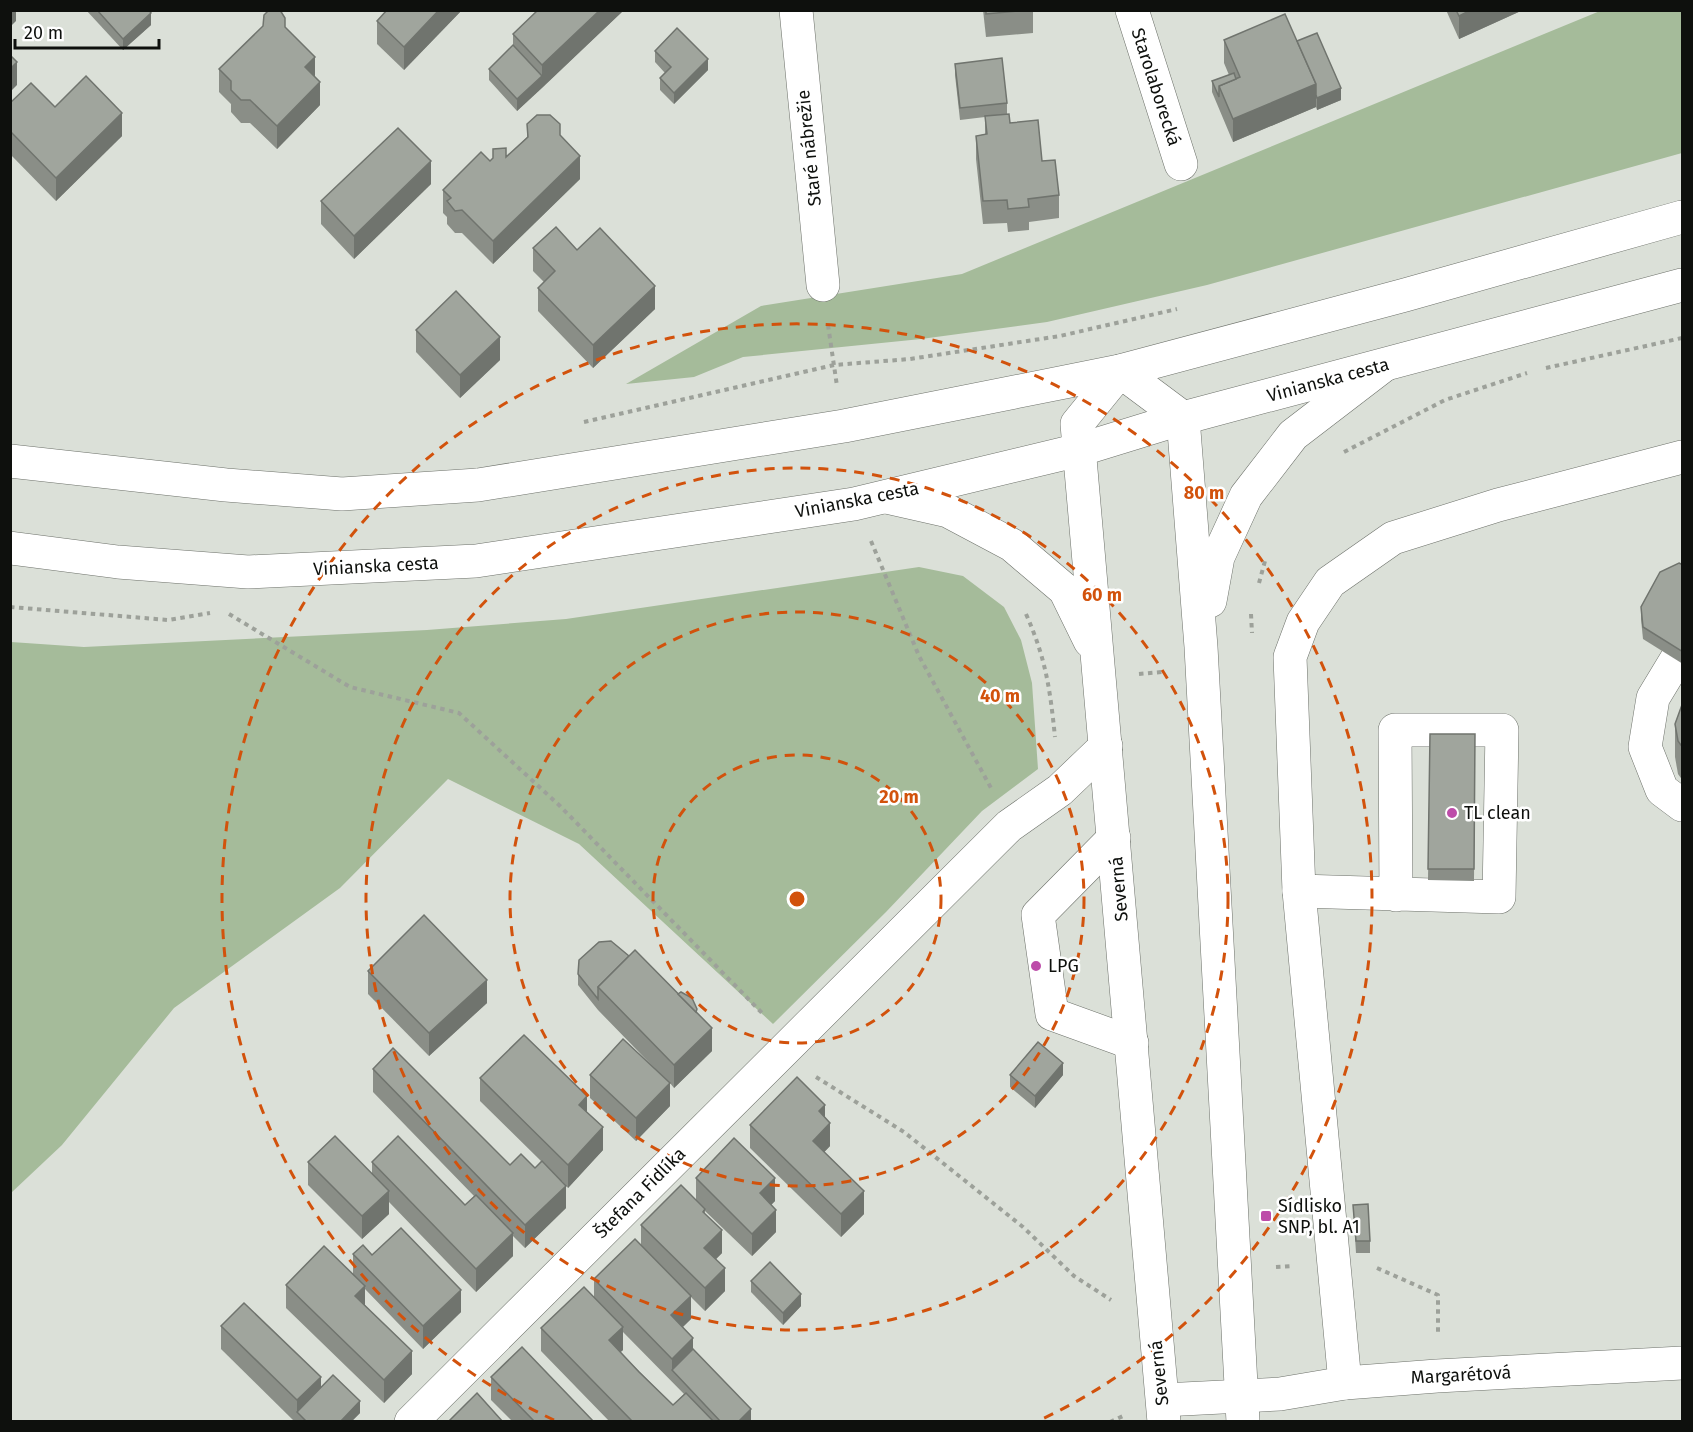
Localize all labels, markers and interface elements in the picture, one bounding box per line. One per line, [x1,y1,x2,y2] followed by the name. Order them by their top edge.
[15,12,159,50] scale bar
[24,22,63,44] text: 20 m
[1127,25,1185,149] street label: Starolaborecká
[792,89,826,207] street label: Staré nábrežie
[1264,353,1392,407] street label: Vinianska cesta
[793,477,921,523] street label: Vinianska cesta
[1184,482,1224,504] text: 80 m
[313,552,439,580] street label: Vinianska cesta
[1082,584,1122,606] text: 60 m
[980,685,1020,707] text: 40 m
[879,786,919,808] text: 20 m
[1464,802,1531,824] place label: TL clean
[1445,806,1459,820] marker: TL clean
[1105,855,1133,923] street label: Severná
[787,889,807,909] centre of rings
[1048,955,1079,977] place label: LPG
[1029,959,1043,973] marker: LPG
[590,1143,690,1243] street label: Štefana Fidlíka
[1278,1195,1360,1238] place label: Sídlisko SNP, bl. A1
[1259,1209,1273,1223] marker: Sídlisko SNP, bl. A1
[1145,1339,1173,1407] street label: Severná
[1410,1361,1512,1389] street label: Margarétová

